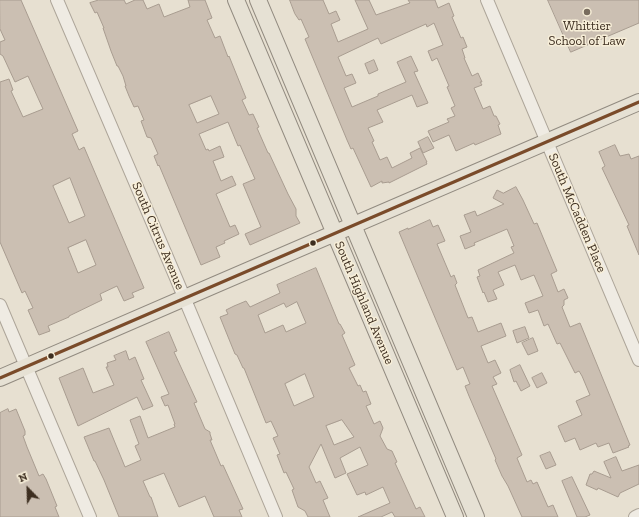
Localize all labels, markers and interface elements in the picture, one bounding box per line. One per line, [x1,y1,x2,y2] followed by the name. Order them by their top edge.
[582,7,592,17] marker: Whittier School of Law
[549,18,625,49] place label: Whittier School of Law
[545,151,609,275] street label: South McCadden Place
[128,180,188,292] street label: South Citrus Avenue
[308,238,318,248] unlabelled marker
[331,239,397,367] street label: South Highland Avenue
[46,351,56,361] unlabelled marker
[8,469,48,509] north arrow
[17,470,30,485] text: N

